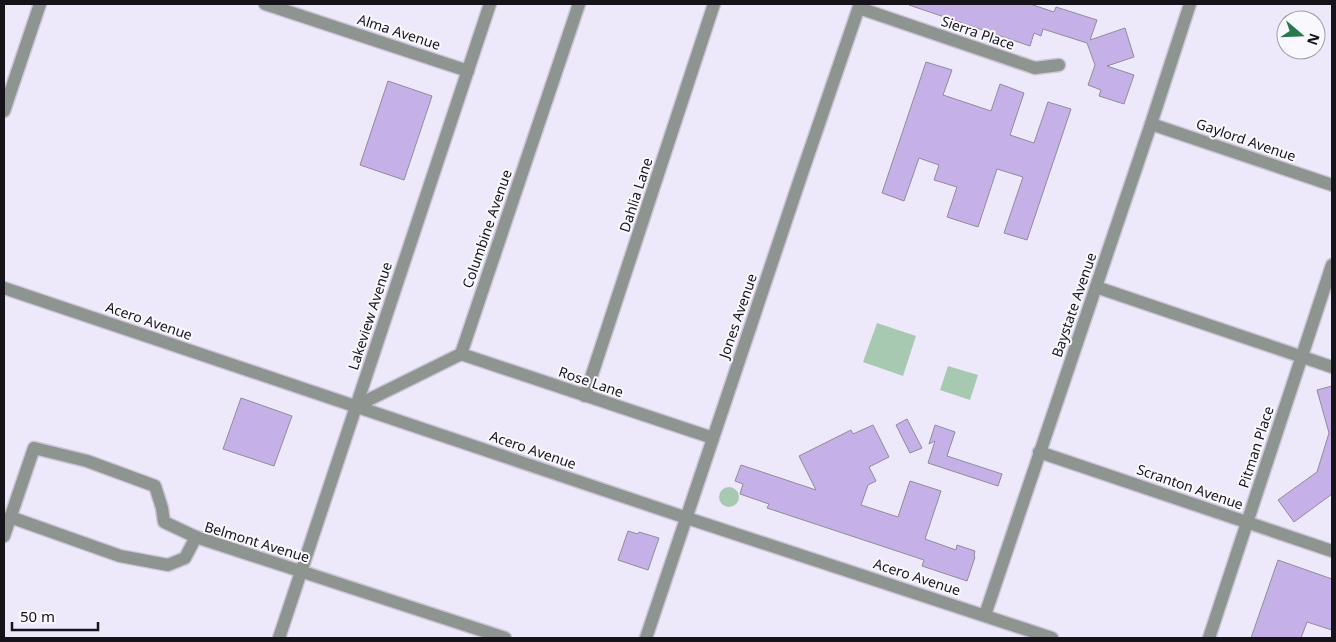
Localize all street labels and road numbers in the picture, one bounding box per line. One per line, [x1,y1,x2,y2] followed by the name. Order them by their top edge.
[355,9,443,54] street label: Alma Avenue
[939,11,1018,54] street label: Sierra Place
[1194,114,1299,165] street label: Gaylord Avenue
[615,155,657,234] street label: Dahlia Lane
[457,167,516,291] street label: Columbine Avenue
[1047,250,1100,360] street label: Baystate Avenue
[343,259,396,372] street label: Lakeview Avenue
[714,271,761,363] street label: Jones Avenue
[103,297,195,344] street label: Acero Avenue
[556,362,626,401] street label: Rose Lane
[1233,403,1278,490] street label: Pitman Place
[487,426,579,473] street label: Acero Avenue
[1134,459,1246,514] street label: Scranton Avenue
[202,517,312,567] street label: Belmont Avenue
[871,554,963,600] street label: Acero Avenue

